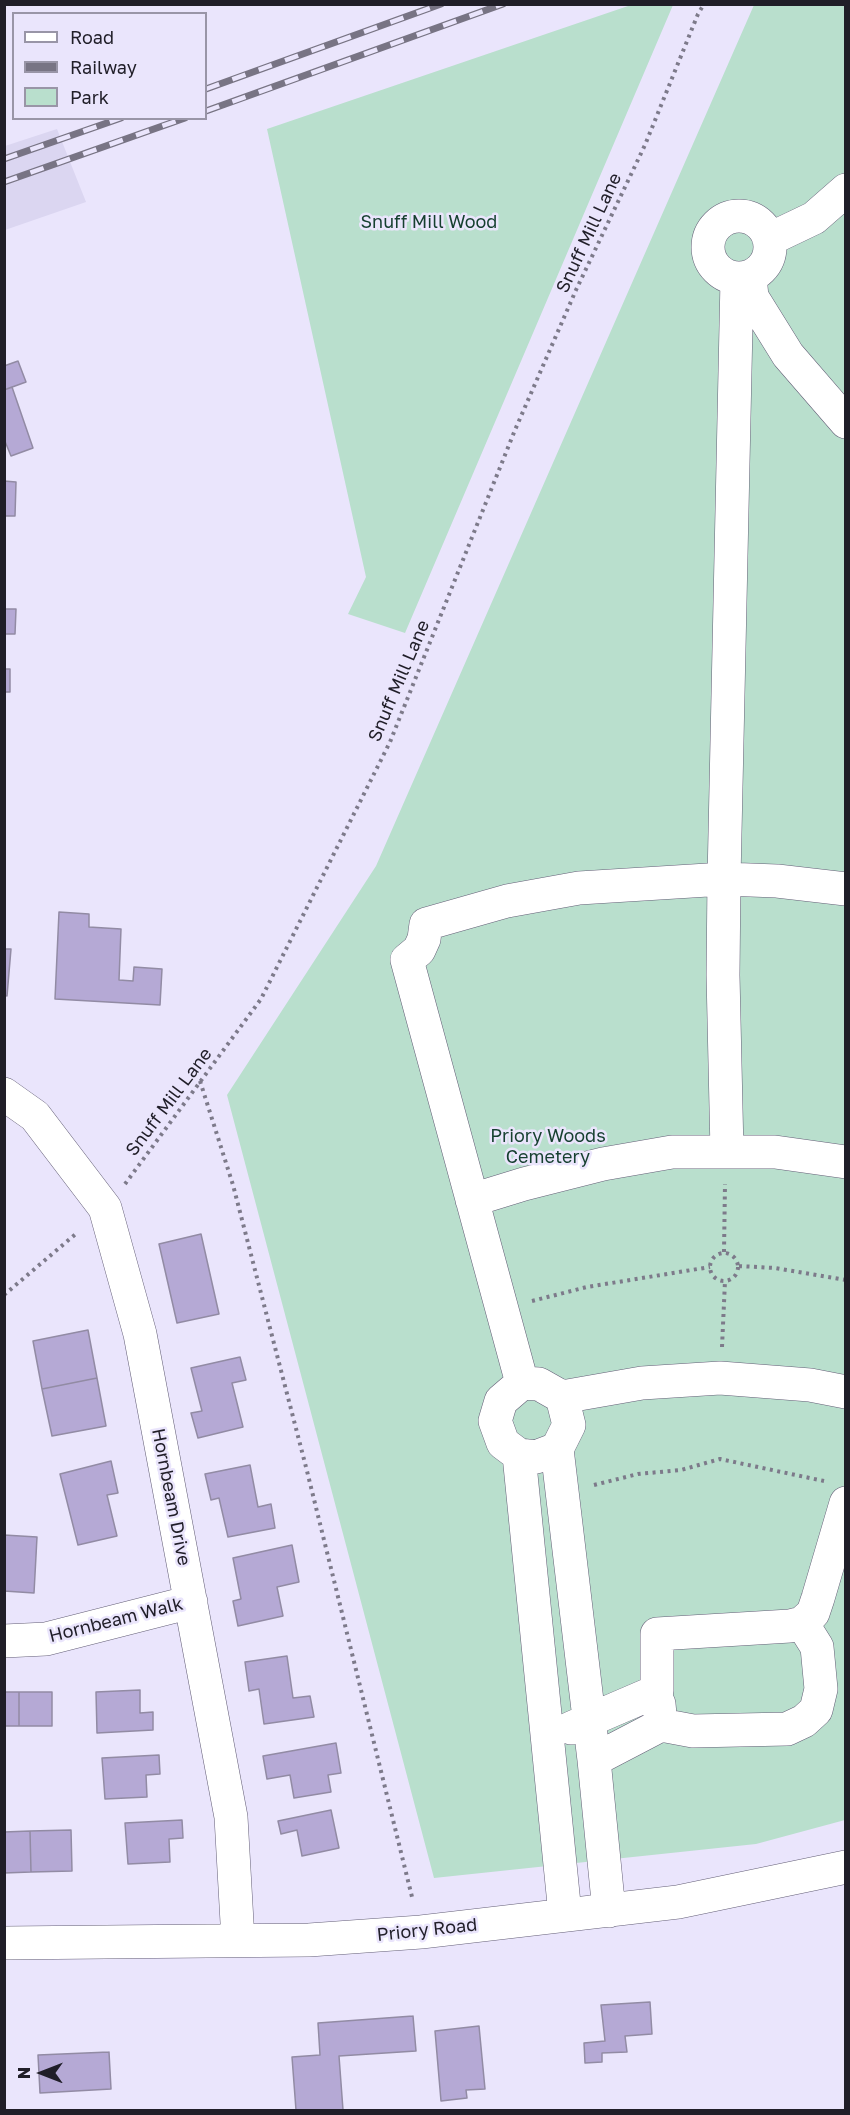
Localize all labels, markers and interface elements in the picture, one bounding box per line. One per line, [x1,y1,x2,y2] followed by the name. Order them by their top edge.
[12,12,207,120] legend
[70,26,114,48] text: Road
[70,56,137,78] text: Railway
[70,86,109,108] text: Park
[552,170,626,296] street label: Snuff Mill Lane
[361,211,497,233] park label: Snuff Mill Wood
[364,617,434,745] street label: Snuff Mill Lane
[121,1044,217,1160] street label: Snuff Mill Lane
[490,1125,606,1168] park label: Priory Woods Cemetery
[147,1427,195,1567] street label: Hornbeam Drive
[47,1593,185,1647] street label: Hornbeam Walk
[376,1914,478,1946] street label: Priory Road
[12,2043,72,2103] north arrow
[14,2067,34,2079] text: N

